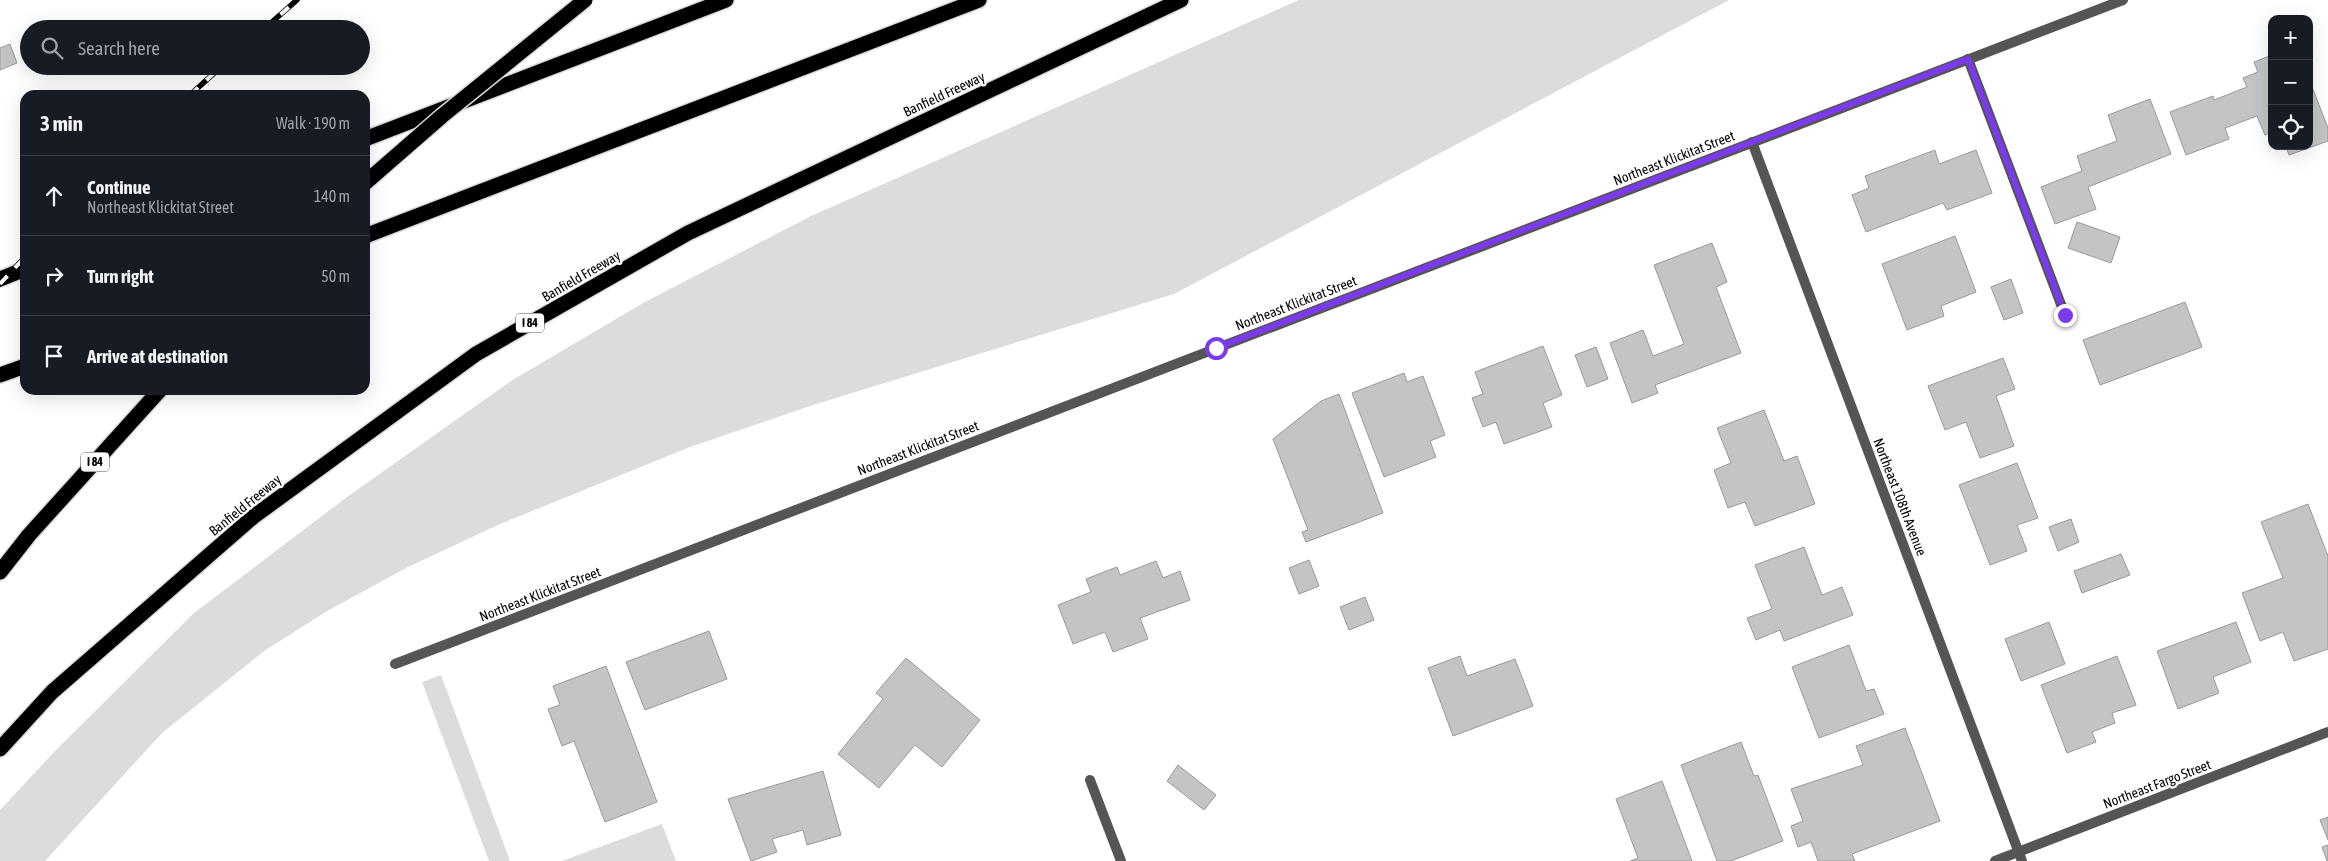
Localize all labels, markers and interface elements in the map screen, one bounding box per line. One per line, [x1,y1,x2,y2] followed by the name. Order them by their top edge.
[2268,15,2313,150] map controls
[2268,15,2313,60] button: +
[20,20,370,75] search box
[38,34,66,62] icon: search
[78,37,160,59] text: Search here
[2268,60,2313,105] button: −
[901,68,987,120] street label: Banfield Freeway
[2268,105,2313,150] button: locate
[40,111,83,135] text: 3 min
[276,114,350,132] text: Walk · 190 m
[1611,127,1737,189] street label: Northeast Klickitat Street
[87,176,151,198] text: Continue
[40,182,68,210] icon: ahead
[314,187,350,205] text: 140 m
[87,198,234,216] text: Northeast Klickitat Street
[539,247,623,305] street label: Banfield Freeway
[40,262,68,290] icon: right
[87,265,154,287] text: Turn right
[321,267,350,285] text: 50 m
[1233,272,1359,334] street label: Northeast Klickitat Street
[2054,304,2077,327] route end
[516,314,544,332] road number: I 84
[1205,337,1228,360] route start
[40,342,68,370] icon: arrive
[87,345,228,367] text: Arrive at destination
[855,417,981,479] street label: Northeast Klickitat Street
[1870,436,1930,558] street label: Northeast 108th Avenue
[81,452,109,472] road number: I 84
[206,471,284,539] street label: Banfield Freeway
[477,563,603,625] street label: Northeast Klickitat Street
[2101,756,2213,812] street label: Northeast Fargo Street

